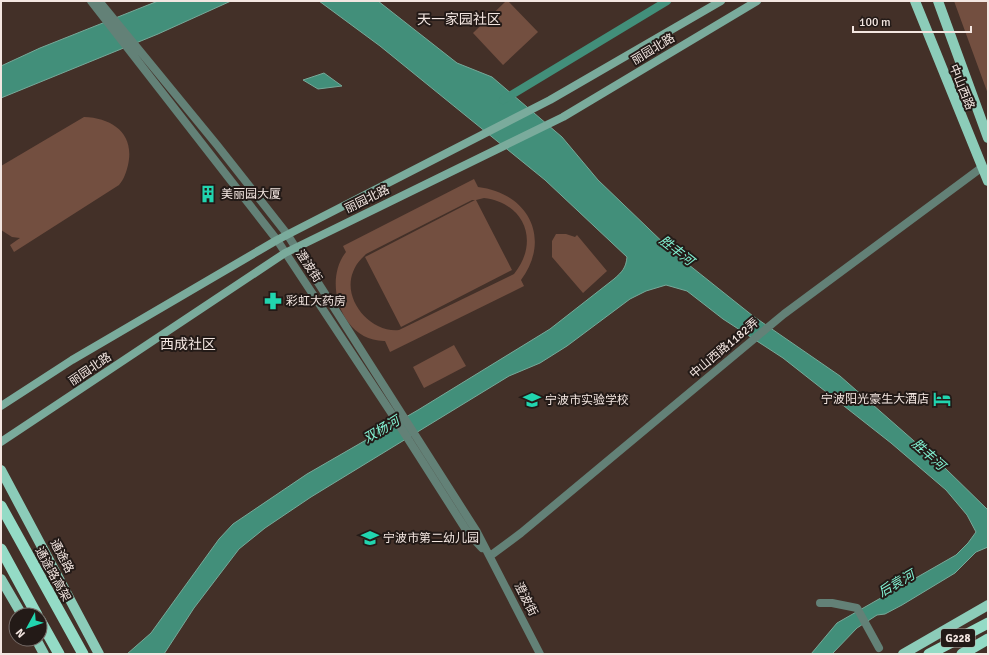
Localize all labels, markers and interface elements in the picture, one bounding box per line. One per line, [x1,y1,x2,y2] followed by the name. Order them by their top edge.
[853,8,971,34] scale bar
[417,11,501,28] district label: 天一家园社区
[859,15,891,30] text: 100 m
[629,31,678,68] street label: 丽园北路
[946,62,977,112] street label: 中山西路
[342,182,392,217] street label: 丽园北路
[198,184,218,204] building icon: 美丽园大厦
[221,187,281,202] place label: 美丽园大厦
[656,232,699,271] water label: 胜丰河
[292,247,325,285] street label: 澄波街
[263,291,283,311] pharmacy icon: 彩虹大药房
[286,294,346,309] place label: 彩虹大药房
[687,315,762,382] street label: 中山西路1182弄
[160,336,216,353] district label: 西成社区
[66,350,114,389] street label: 丽园北路
[932,389,952,409] hotel icon: 宁波阳光豪生大酒店
[522,390,542,410] school or university icon: 宁波市实验学校
[821,392,929,407] place label: 宁波阳光豪生大酒店
[545,393,629,408] place label: 宁波市实验学校
[361,411,405,447] water label: 双杨河
[908,436,950,476] water label: 胜丰河
[360,528,380,548] school or university icon: 宁波市第二幼儿园
[383,531,479,546] place label: 宁波市第二幼儿园
[46,537,77,576] street label: 通途路
[31,544,74,604] street label: 通途路高架
[876,566,920,601] water label: 后袁河
[511,580,540,619] street label: 澄波街
[8,607,48,647] north arrow
[13,626,28,640] text: N
[941,629,975,647] road number: G228

